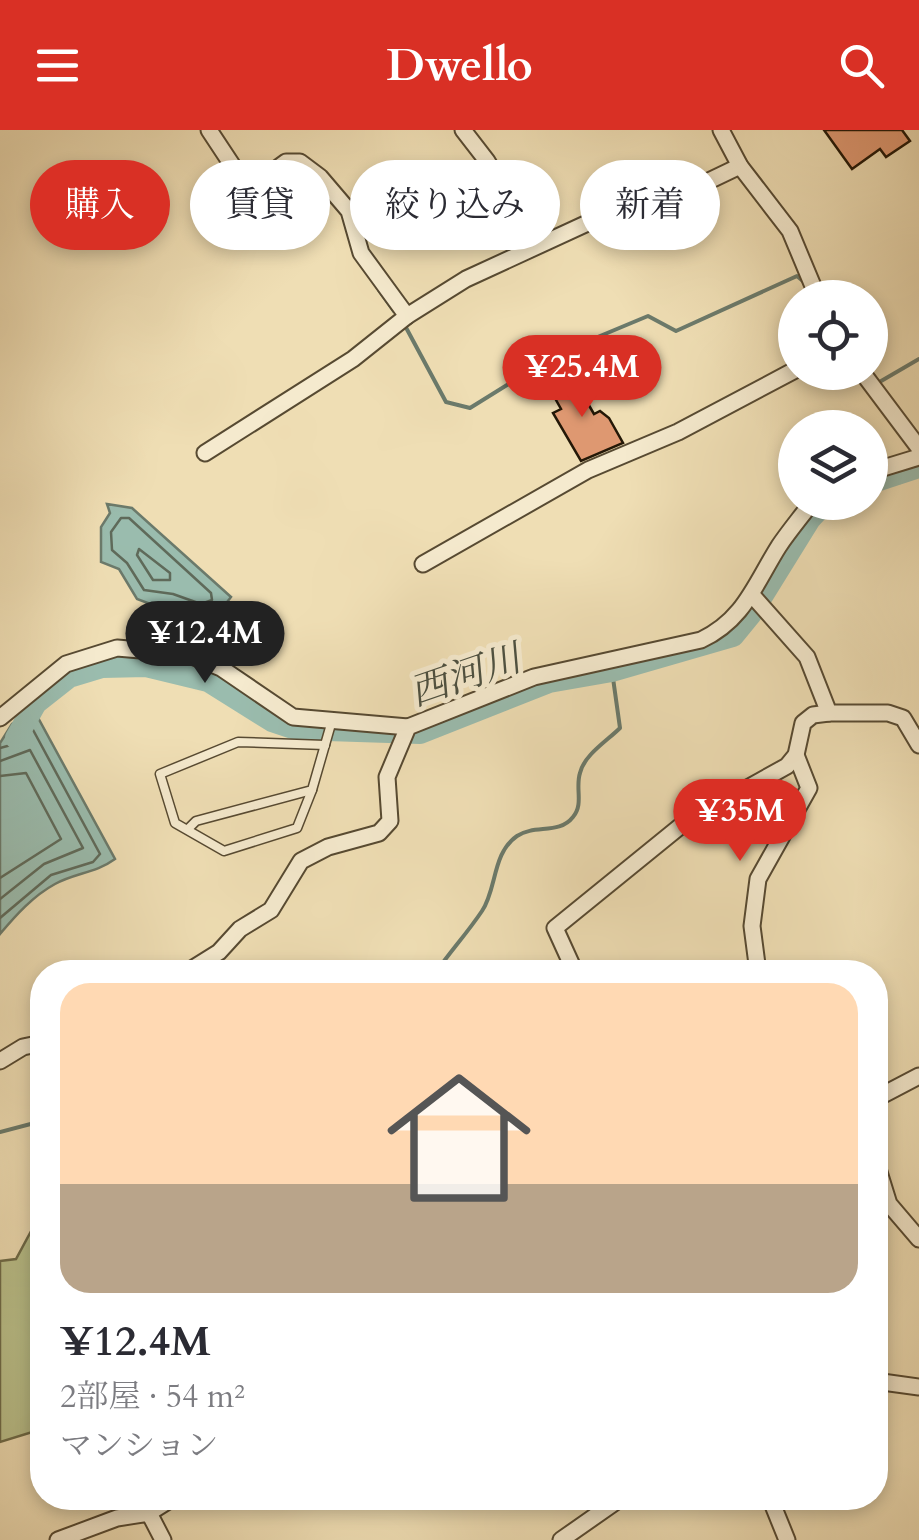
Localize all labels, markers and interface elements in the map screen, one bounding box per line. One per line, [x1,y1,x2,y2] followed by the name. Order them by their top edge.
[386,35,533,96] text: Dwello
[30,38,85,93] icon: menu
[834,38,889,93] icon: search
[30,160,170,250] chip: 購入
[190,160,330,250] chip: 賃貸
[350,160,560,250] chip: 絞り込み
[580,160,720,250] chip: 新着
[778,280,888,520] map controls
[778,280,888,390] button: locate
[501,335,663,420] pin: ¥25.4M
[524,345,640,389] text: ¥25.4M
[778,410,888,520] button: layers
[124,601,286,686] pin: ¥12.4M
[147,611,263,655] text: ¥12.4M
[403,632,531,719] water label: 西河川
[681,779,799,864] pin: ¥35M
[695,789,785,833] text: ¥35M
[369,1048,549,1228] icon: home
[60,1313,211,1370] text: ¥12.4M
[60,1375,245,1419] text: 2部屋 · 54 m²
[60,1424,219,1468] text: マンション

